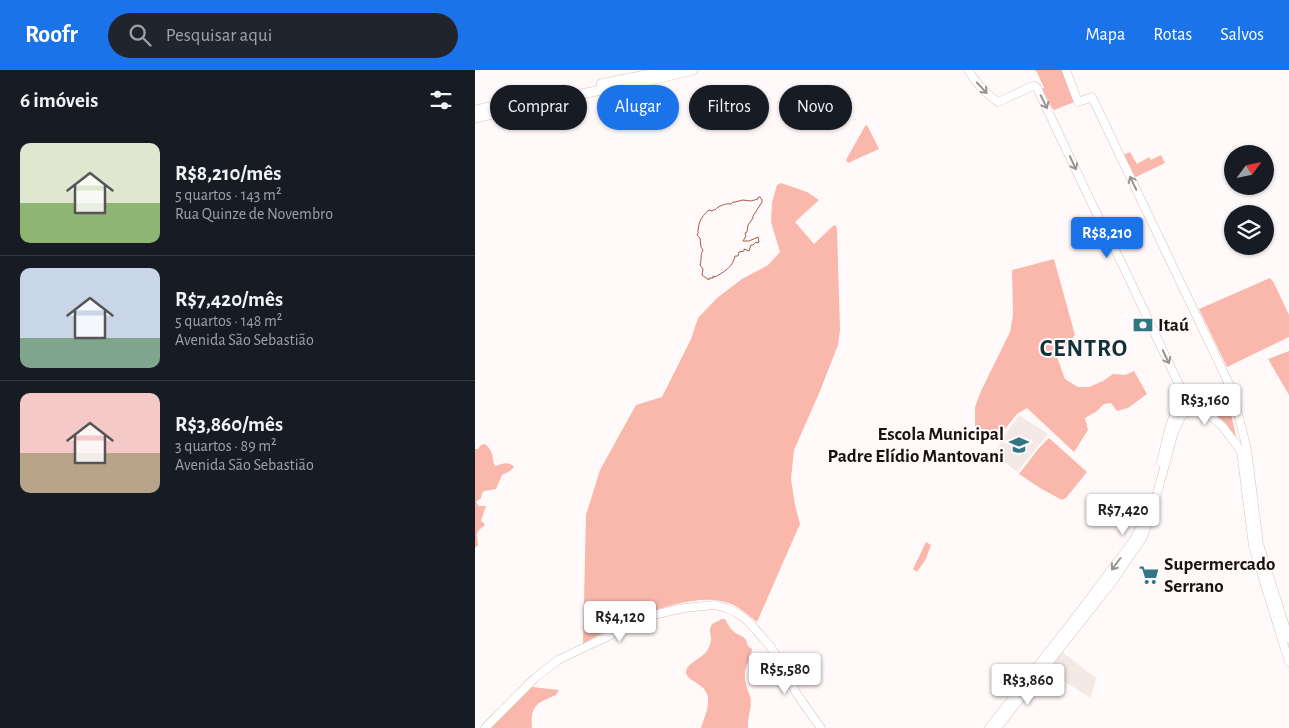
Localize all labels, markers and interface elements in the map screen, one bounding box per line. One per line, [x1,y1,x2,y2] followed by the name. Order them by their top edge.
[108,13,458,58] search box
[126,21,154,49] icon: search
[25,23,78,47] text: Roofr
[166,26,272,45] text: Pesquisar aqui
[1086,26,1125,44] text: Mapa
[1153,26,1192,44] text: Rotas
[1220,26,1264,44] text: Salvos
[976,81,988,94] one-way arrow
[490,85,587,130] chip: Comprar
[597,85,679,130] chip: Alugar
[689,85,769,130] chip: Filtros
[779,85,852,130] chip: Novo
[427,86,455,114] icon: filters
[20,90,98,111] text: 6 imóveis
[1040,94,1049,109] one-way arrow
[1224,145,1274,195] north arrow
[1224,145,1274,255] map controls
[1068,155,1078,170] one-way arrow
[60,163,120,223] icon: home
[175,163,281,184] text: R$8,210/mês
[1128,176,1137,191] one-way arrow
[175,187,281,203] text: 5 quartos · 143 m²
[1224,205,1274,255] button: layers
[175,206,333,222] text: Rua Quinze de Novembro
[1061,216,1153,259] pin: R$8,210
[1082,225,1132,241] text: R$8,210
[60,288,120,348] icon: home
[175,289,283,310] text: R$7,420/mês
[175,313,282,329] text: 5 quartos · 148 m²
[1132,314,1154,336] bank icon: Itaú
[1158,316,1189,335] place label: Itaú
[175,332,314,348] text: Avenida São Sebastião
[1040,337,1128,361] district label: CENTRO
[1162,349,1171,364] one-way arrow
[1159,384,1251,426] pin: R$3,160
[1180,392,1230,408] text: R$3,160
[60,413,120,473] icon: home
[175,414,283,435] text: R$3,860/mês
[828,425,1004,466] place label: Escola Municipal Padre Elídio Mantovani
[1008,434,1030,456] school or university icon: Escola Municipal Padre Elídio Mantovani
[175,438,277,454] text: 3 quartos · 89 m²
[175,457,314,473] text: Avenida São Sebastião
[1077,494,1169,536] pin: R$7,420
[1097,502,1149,518] text: R$7,420
[1164,555,1275,596] place label: Supermercado Serrano
[1110,557,1121,570] one-way arrow
[1138,564,1160,586] supermarket icon: Supermercado Serrano
[574,600,666,643] pin: R$4,120
[595,609,645,625] text: R$4,120
[739,652,831,695] pin: R$5,580
[760,661,810,677] text: R$5,580
[982,664,1074,706] pin: R$3,860
[1002,672,1054,688] text: R$3,860

